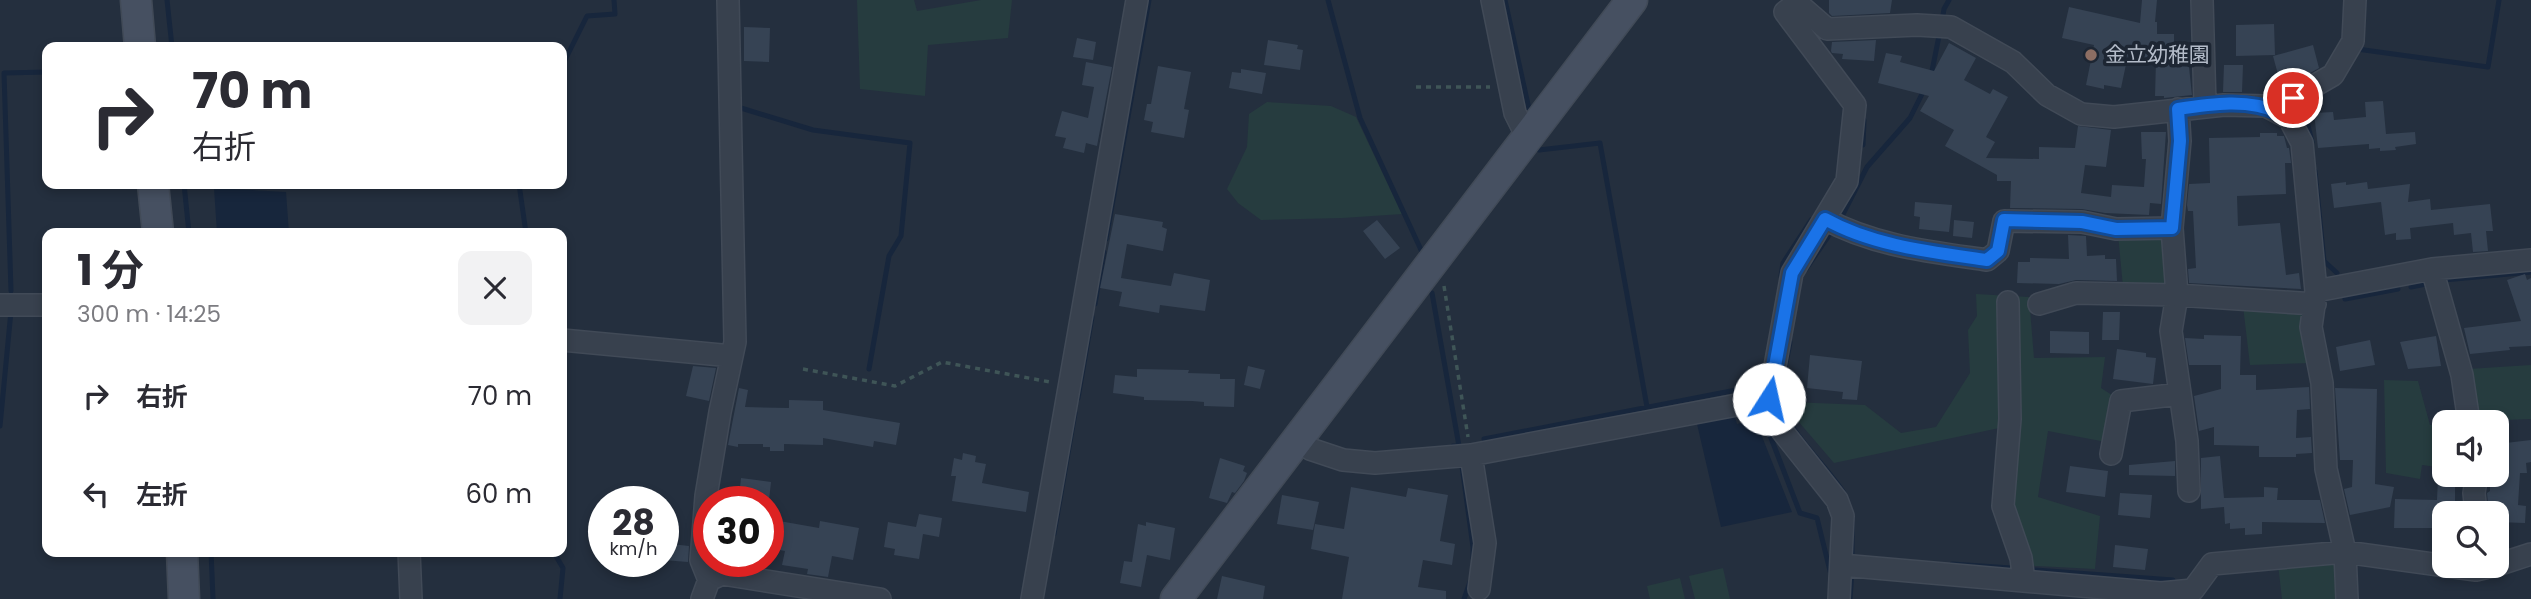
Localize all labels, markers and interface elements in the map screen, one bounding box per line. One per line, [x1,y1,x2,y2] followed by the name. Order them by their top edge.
[2105,40,2210,69] place label: 金立幼稚園
[2083,47,2099,63] marker: 金立幼稚園
[192,57,312,125] text: 70 m
[2263,68,2323,128] pin
[77,70,168,161] icon: right
[2274,79,2312,117] icon: arrive
[192,124,256,169] text: 右折
[77,241,144,300] text: 1 分
[458,251,532,325] button: close
[77,298,221,330] text: 300 m · 14:25
[1732,362,1806,436] position arrow
[77,377,115,415] icon: right
[468,378,532,414] text: 70 m
[136,379,188,415] text: 右折
[2432,410,2509,578] map controls
[2432,410,2509,487] button: sound
[77,475,115,513] icon: left
[465,476,532,512] text: 60 m
[136,477,188,513] text: 左折
[693,486,784,577] speed limit sign: 30
[612,498,655,547] text: 28
[2432,501,2509,578] button: search
[610,536,657,561] text: km/h

